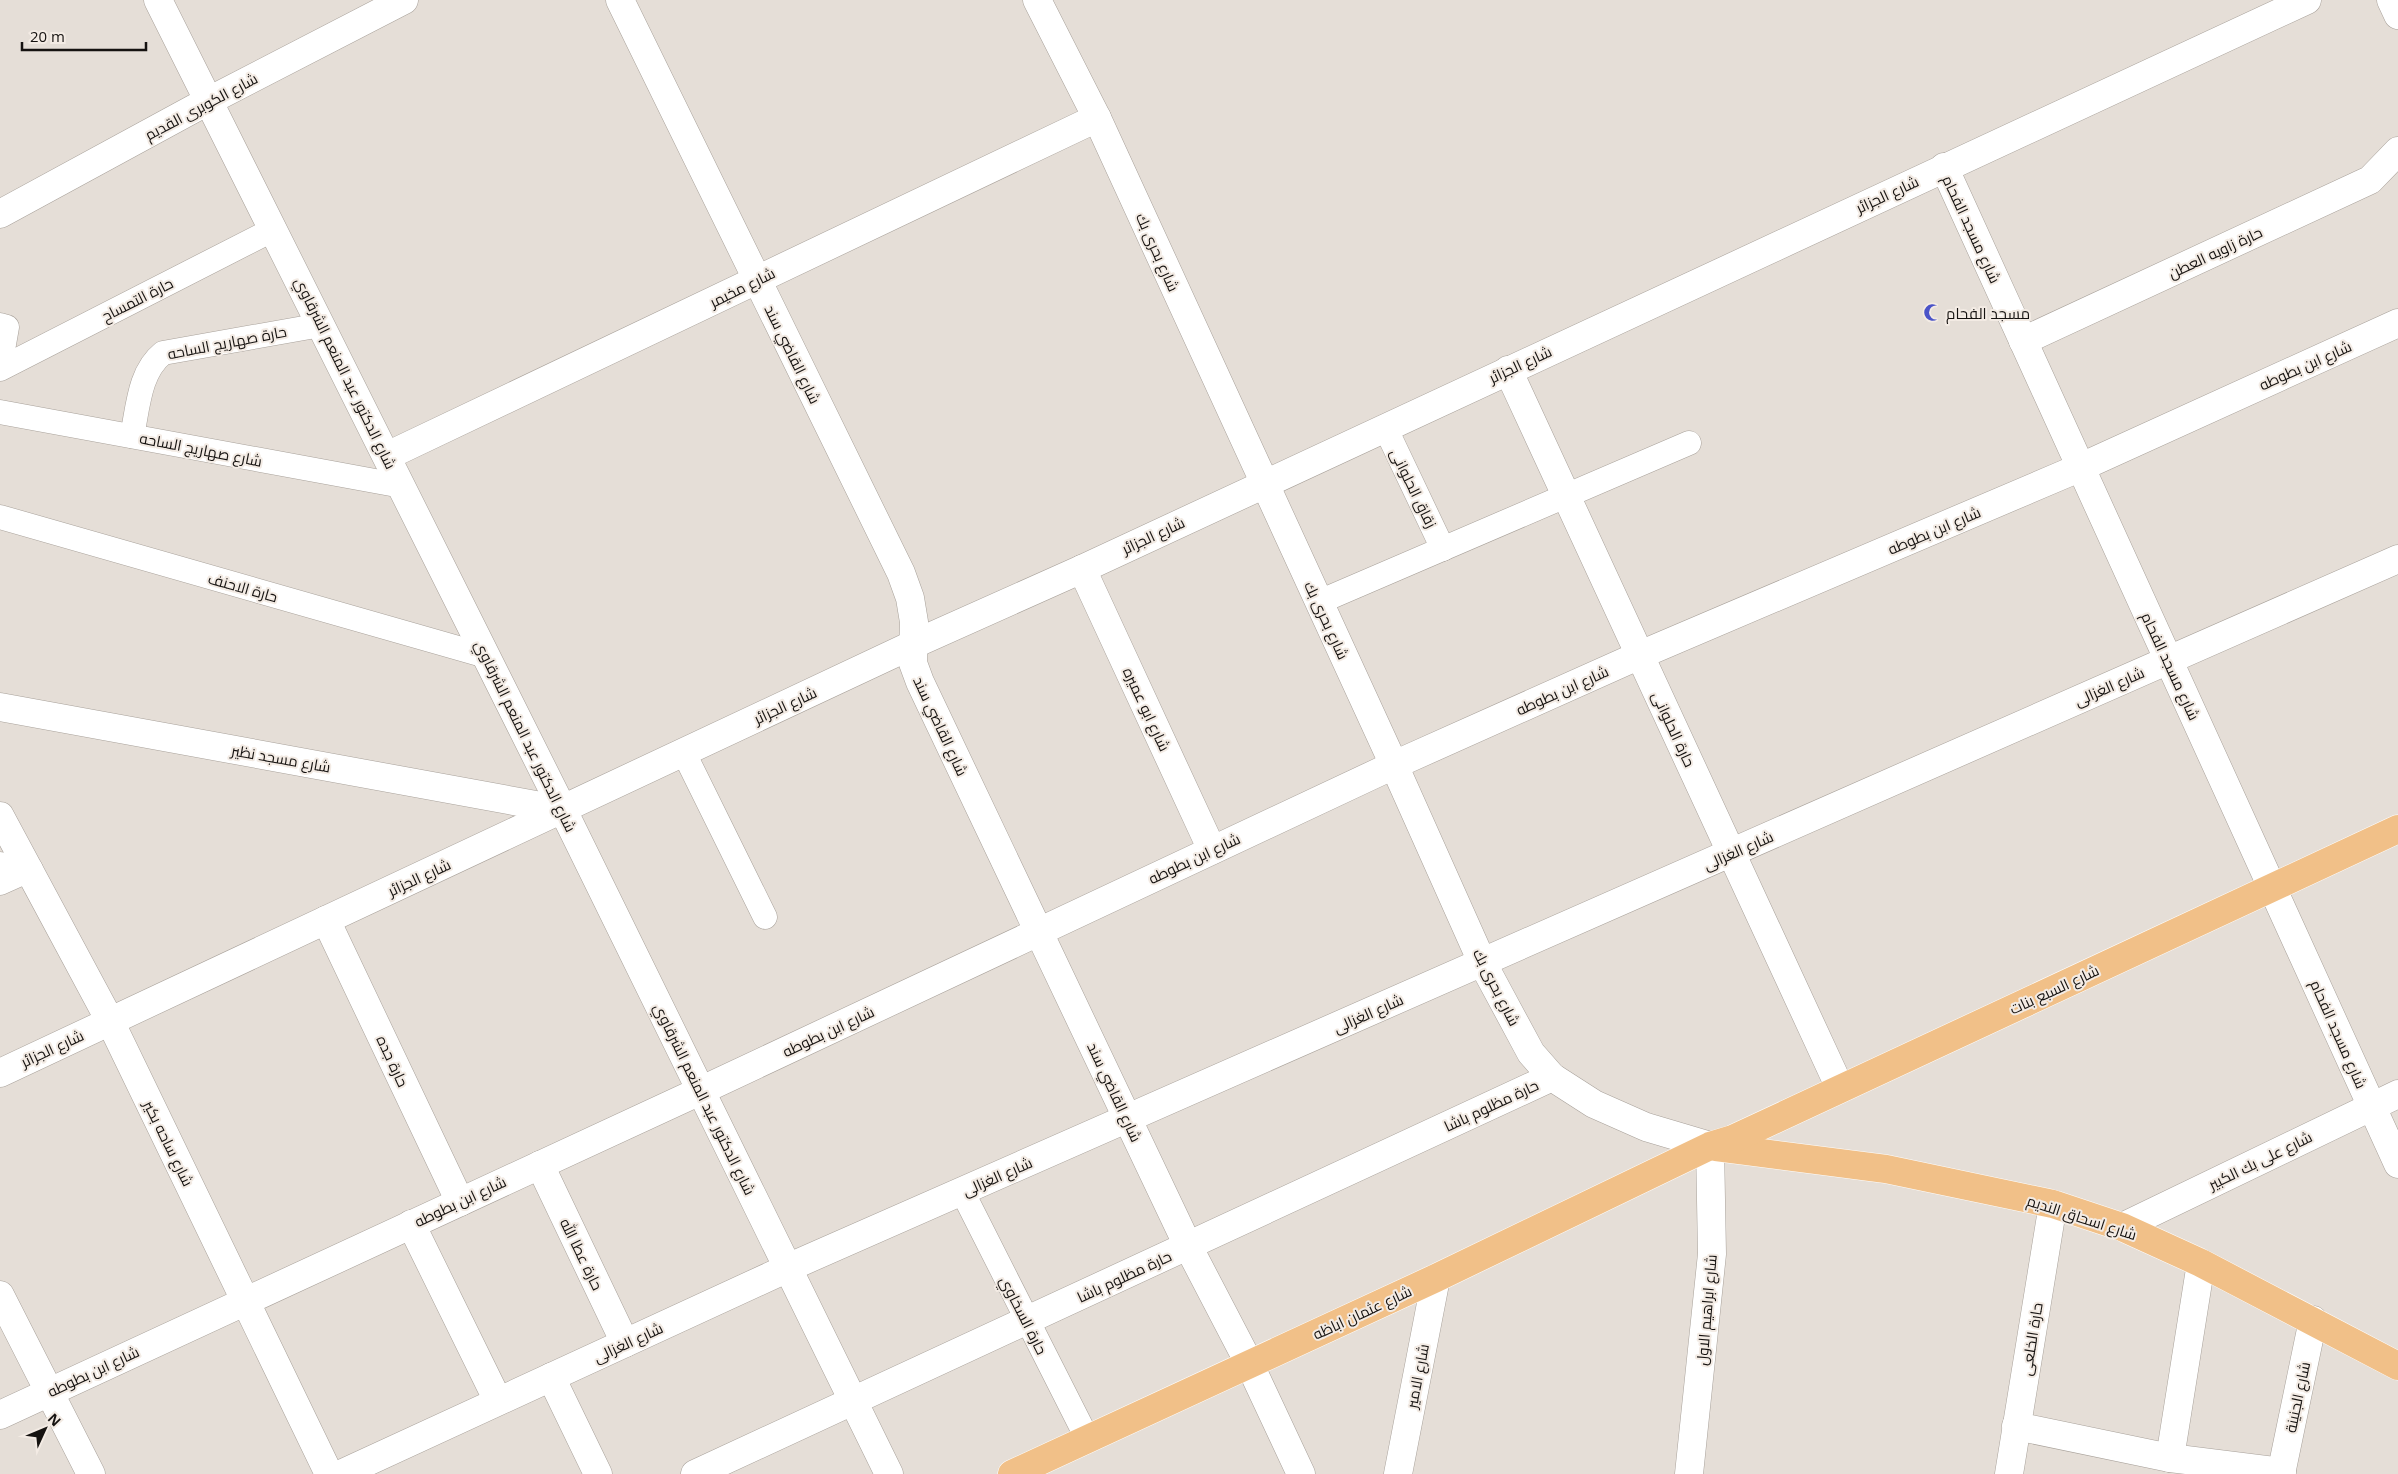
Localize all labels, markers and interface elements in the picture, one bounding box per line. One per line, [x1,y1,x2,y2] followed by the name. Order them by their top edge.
[22,20,146,52] scale bar
[30,26,65,46] text: 20 m
[141,68,262,146] street label: شارع الكوبرى القديم
[1851,171,1923,219] street label: شارع الجزائر
[1936,172,2006,287] street label: شارع مسجد الفحام
[1130,210,1184,295] street label: شارع بحرى بك
[2165,221,2266,283] street label: حارة زاويه العطن
[705,263,779,314] street label: شارع مخيمر
[98,272,177,327] street label: حارة التمساح
[288,274,401,474] street label: شارع الدكتور عبد المنعم الشرقاوي
[758,301,826,408] street label: شارع القاضي سند
[1922,303,1942,323] mosque icon: مسجد الفحام
[1946,303,2030,324] place label: مسجد الفحام
[166,321,289,365] street label: حارة صهاريج الساحه
[2256,336,2355,396] street label: شارع ابن بطوطه
[1484,341,1556,389] street label: شارع الجزائر
[138,427,264,473] street label: شارع صهاريج الساحه
[1385,445,1442,532] street label: زقاق الحلوانى
[1884,501,1984,560] street label: شارع ابن بطوطه
[1117,512,1189,560] street label: شارع الجزائر
[206,568,280,606] street label: حارة الاحنف
[1298,578,1354,663] street label: شارع بحرى بك
[2135,609,2205,724] street label: شارع مسجد الفحام
[468,637,581,837] street label: شارع الدكتور عبد المنعم الشرقاوي
[1513,661,1612,721] street label: شارع ابن بطوطه
[2071,662,2148,712] street label: شارع الغزالى
[1117,664,1175,755] street label: شارع ابو عميره
[906,673,973,780] street label: شارع القاضي سند
[749,682,821,730] street label: شارع الجزائر
[1647,688,1700,770] street label: حارة الحلوانى
[228,739,332,779] street label: شارع مسجد نظير
[1700,826,1777,876] street label: شارع الغزالى
[1145,828,1244,890] street label: شارع ابن بطوطه
[383,854,455,902] street label: شارع الجزائر
[1467,945,1525,1030] street label: شارع بحرى بك
[2006,960,2103,1020] street label: شارع السبع بنات
[2304,976,2372,1092] street label: شارع مسجد الفحام
[1330,989,1407,1039] street label: شارع الغزالى
[647,1000,760,1200] street label: شارع الدكتور عبد المنعم الشرقاوي
[779,1001,878,1063] street label: شارع ابن بطوطه
[16,1025,88,1073] street label: شارع الجزائر
[372,1032,414,1090] street label: حارة جده
[1080,1039,1147,1146] street label: شارع القاضي سند
[1441,1074,1542,1137] street label: حارة مظلوم باشا
[137,1096,198,1190] street label: شارع ساحه بكير
[2204,1126,2316,1196] street label: شارع على بك الكبير
[959,1152,1036,1202] street label: شارع الغزالى
[411,1171,510,1233] street label: شارع ابن بطوطه
[2024,1190,2139,1246] street label: شارع اسحاق النديم
[556,1215,608,1293] street label: حارة عطا الله
[1074,1245,1175,1308] street label: حارة مظلوم باشا
[1691,1254,1723,1367] street label: شارع ابراهيم الاول
[993,1272,1052,1359] street label: حارة السخاوي
[1309,1280,1416,1345] street label: شارع عثمان اباظه
[2015,1301,2048,1377] street label: حارة الخلعى
[590,1317,667,1369] street label: شارع الغزالى
[44,1341,143,1403] street label: شارع ابن بطوطه
[1401,1342,1435,1411] street label: شارع الامير
[2280,1360,2316,1435] street label: شارع الجنينة
[20,1404,70,1454] north arrow
[44,1409,66,1430] text: N

